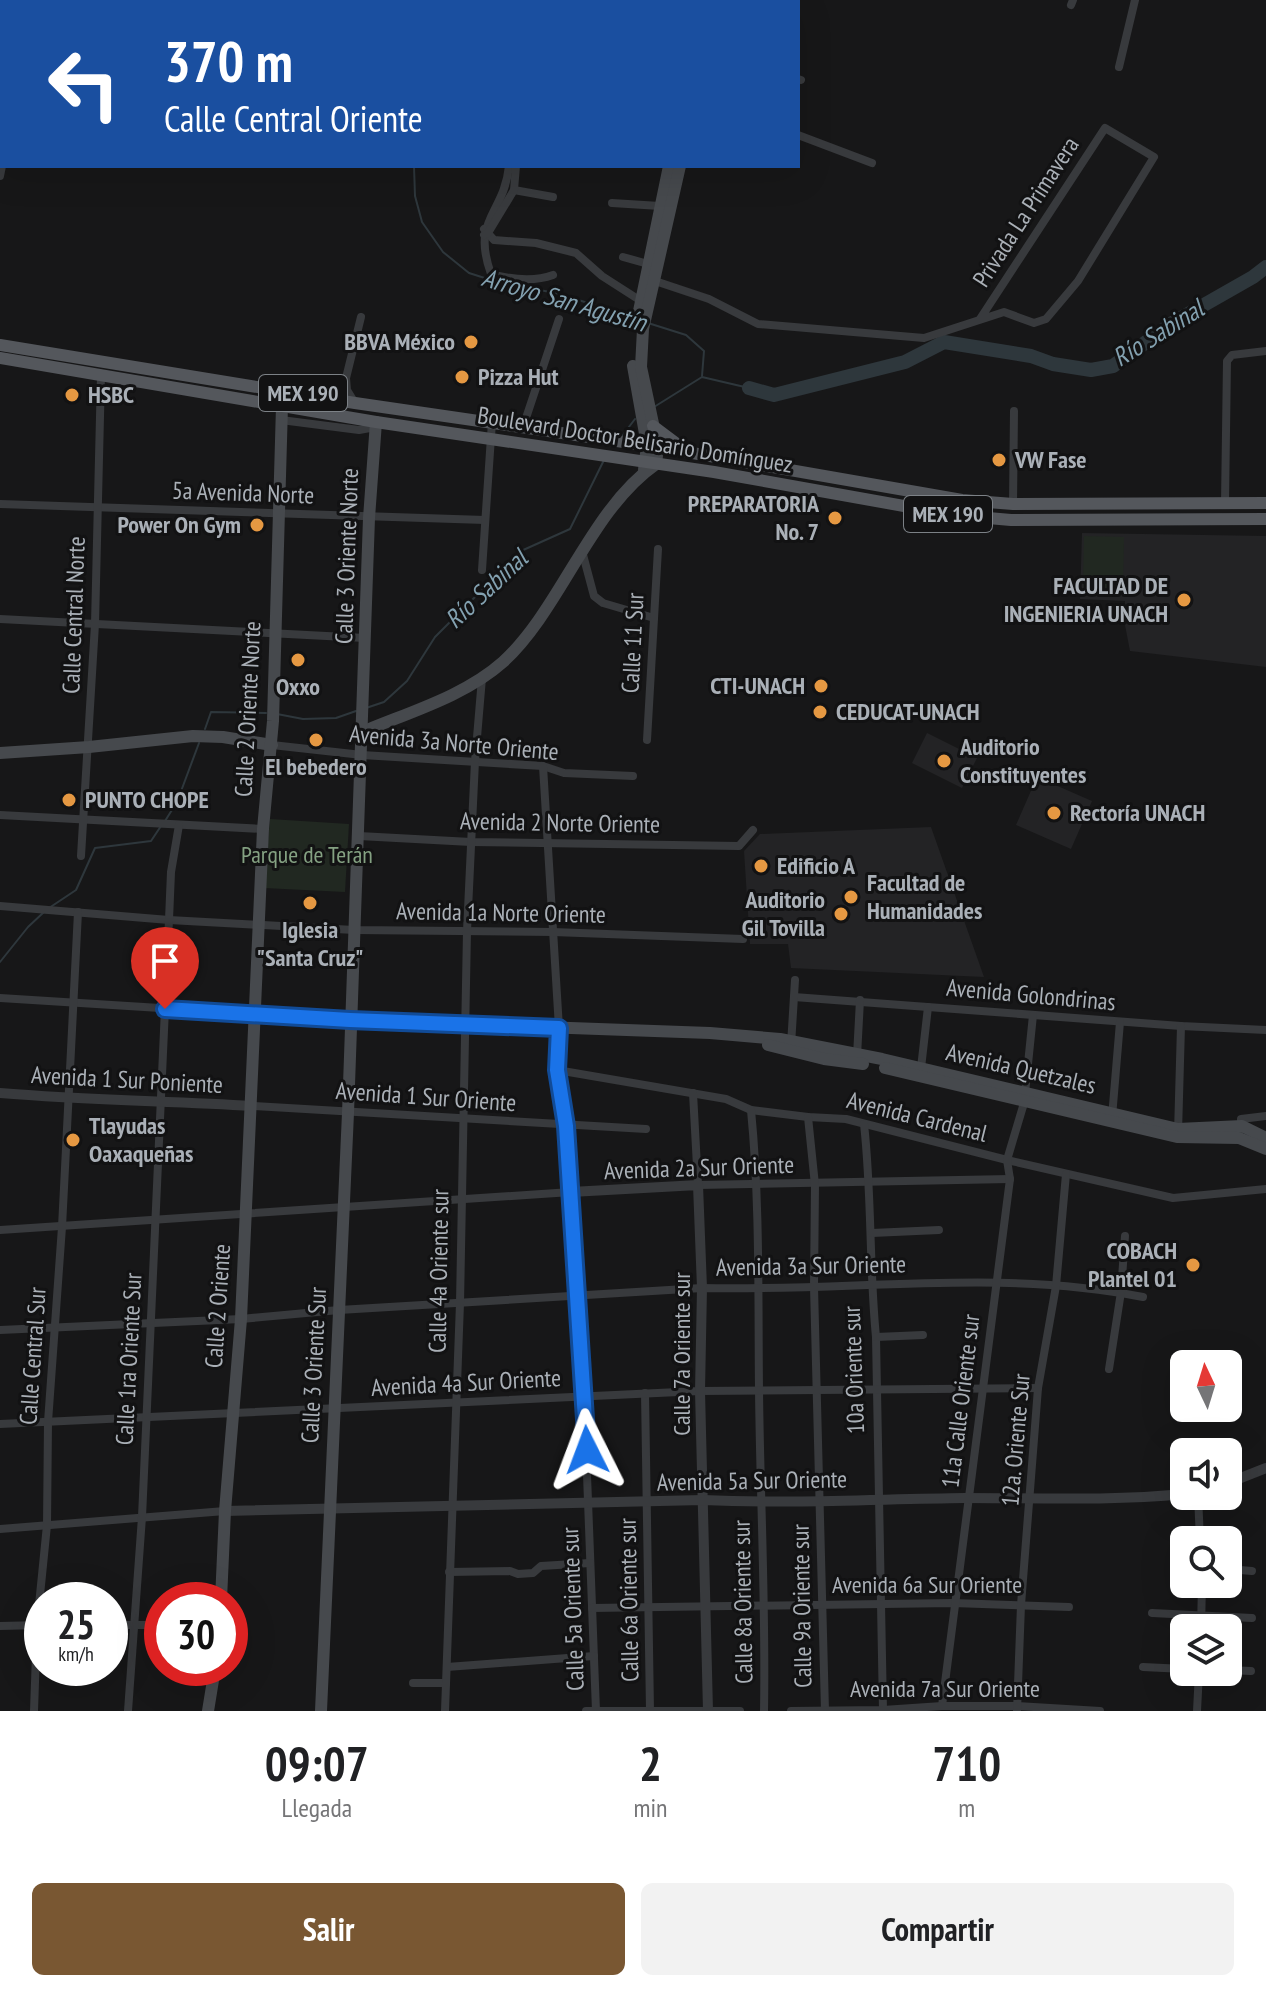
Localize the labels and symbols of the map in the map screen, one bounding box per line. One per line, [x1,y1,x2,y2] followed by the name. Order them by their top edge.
[966,131,1086,293] street label: Privada La Primavera
[478,260,652,339] water label: Arroyo San Agustín
[1106,290,1212,373] water label: Río Sabinal
[344,326,455,357] place label: BBVA México
[462,333,480,351] marker: BBVA México
[478,361,558,392] place label: Pizza Hut
[453,368,471,386] marker: Pizza Hut
[259,375,347,411] road number: MEX 190
[88,379,134,410] place label: HSBC
[63,386,81,404] marker: HSBC
[475,399,795,480] street label: Boulevard Doctor Belisario Domínguez
[1014,444,1087,475] place label: VW Fase
[990,451,1008,469] marker: VW Fase
[328,468,365,644] street label: Calle 3 Oriente Norte
[171,475,315,510] street label: 5a Avenida Norte
[688,488,820,547] place label: PREPARATORIA No. 7
[904,496,992,532] road number: MEX 190
[117,509,241,540] place label: Power On Gym
[826,509,844,527] marker: PREPARATORIA No. 7
[248,516,266,534] marker: Power On Gym
[55,536,92,694] street label: Calle Central Norte
[437,540,536,635] water label: Río Sabinal
[1004,570,1168,629] place label: FACULTAD DE INGENIERIA UNACH
[1175,591,1193,609] marker: FACULTAD DE INGENIERIA UNACH
[614,592,651,694] street label: Calle 11 Sur
[227,620,268,798] street label: Calle 2 Oriente Norte
[289,651,307,669] marker: Oxxo
[710,670,805,701] place label: CTI-UNACH
[276,671,320,702] place label: Oxxo
[812,677,830,695] marker: CTI-UNACH
[836,696,979,727] place label: CEDUCAT-UNACH
[811,703,829,721] marker: CEDUCAT-UNACH
[348,718,560,767] street label: Avenida 3a Norte Oriente
[307,731,325,749] marker: El bebedero
[959,731,1086,790] place label: Auditorio Constituyentes
[265,751,367,782] place label: El bebedero
[935,752,953,770] marker: Auditorio Constituyentes
[85,784,209,815] place label: PUNTO CHOPE
[60,791,78,809] marker: PUNTO CHOPE
[1070,797,1205,828] place label: Rectoría UNACH
[1045,804,1063,822] marker: Rectoría UNACH
[460,805,660,840] street label: Avenida 2 Norte Oriente
[241,839,373,870] park label: Parque de Terán
[777,850,856,881] place label: Edificio A
[752,857,770,875] marker: Edificio A
[867,867,982,926] place label: Facultad de Humanidades
[742,884,825,943] place label: Auditorio Gil Tovilla
[842,888,860,906] marker: Facultad de Humanidades
[301,894,319,912] marker: Iglesia "Santa Cruz"
[396,895,606,930] street label: Avenida 1a Norte Oriente
[832,905,850,923] marker: Auditorio Gil Tovilla
[257,914,363,973] place label: Iglesia "Santa Cruz"
[131,927,199,1009] pin
[945,972,1117,1017] street label: Avenida Golondrinas
[943,1036,1099,1101] street label: Avenida Quetzales
[30,1059,224,1100] street label: Avenida 1 Sur Poniente
[335,1075,517,1118] street label: Avenida 1 Sur Oriente
[844,1084,991,1149] street label: Avenida Cardenal
[89,1110,193,1169] place label: Tlayudas Oaxaqueñas
[64,1131,82,1149] marker: Tlayudas Oaxaqueñas
[603,1149,795,1186] street label: Avenida 2a Sur Oriente
[422,1188,455,1353] street label: Calle 4a Oriente sur
[1088,1235,1177,1294] place label: COBACH Plantel 01
[198,1243,237,1369] street label: Calle 2 Oriente
[716,1248,906,1283] street label: Avenida 3a Sur Oriente
[1184,1256,1202,1274] marker: COBACH Plantel 01
[109,1272,149,1446] street label: Calle 1ra Oriente Sur
[666,1272,697,1436] street label: Calle 7a Oriente sur
[12,1286,53,1426] street label: Calle Central Sur
[294,1286,333,1444] street label: Calle 3 Oriente Sur
[836,1305,871,1435] street label: 10a Oriente sur
[934,1312,987,1490] street label: 11a Calle Oriente sur
[1170,1350,1242,1422] north arrow
[370,1362,562,1403] street label: Avenida 4a Sur Oriente
[994,1372,1037,1508] street label: 12a. Oriente Sur
[545,1408,629,1492] position arrow
[657,1463,847,1498] street label: Avenida 5a Sur Oriente
[612,1517,645,1682] street label: Calle 6a Oriente sur
[726,1519,759,1684] street label: Calle 8a Oriente sur
[785,1523,818,1688] street label: Calle 9a Oriente sur
[554,1526,591,1691] street label: Calle 5a Oriente sur
[832,1569,1022,1600] street label: Avenida 6a Sur Oriente
[144,1582,248,1686] speed limit sign: 30
[850,1673,1040,1704] street label: Avenida 7a Sur Oriente

